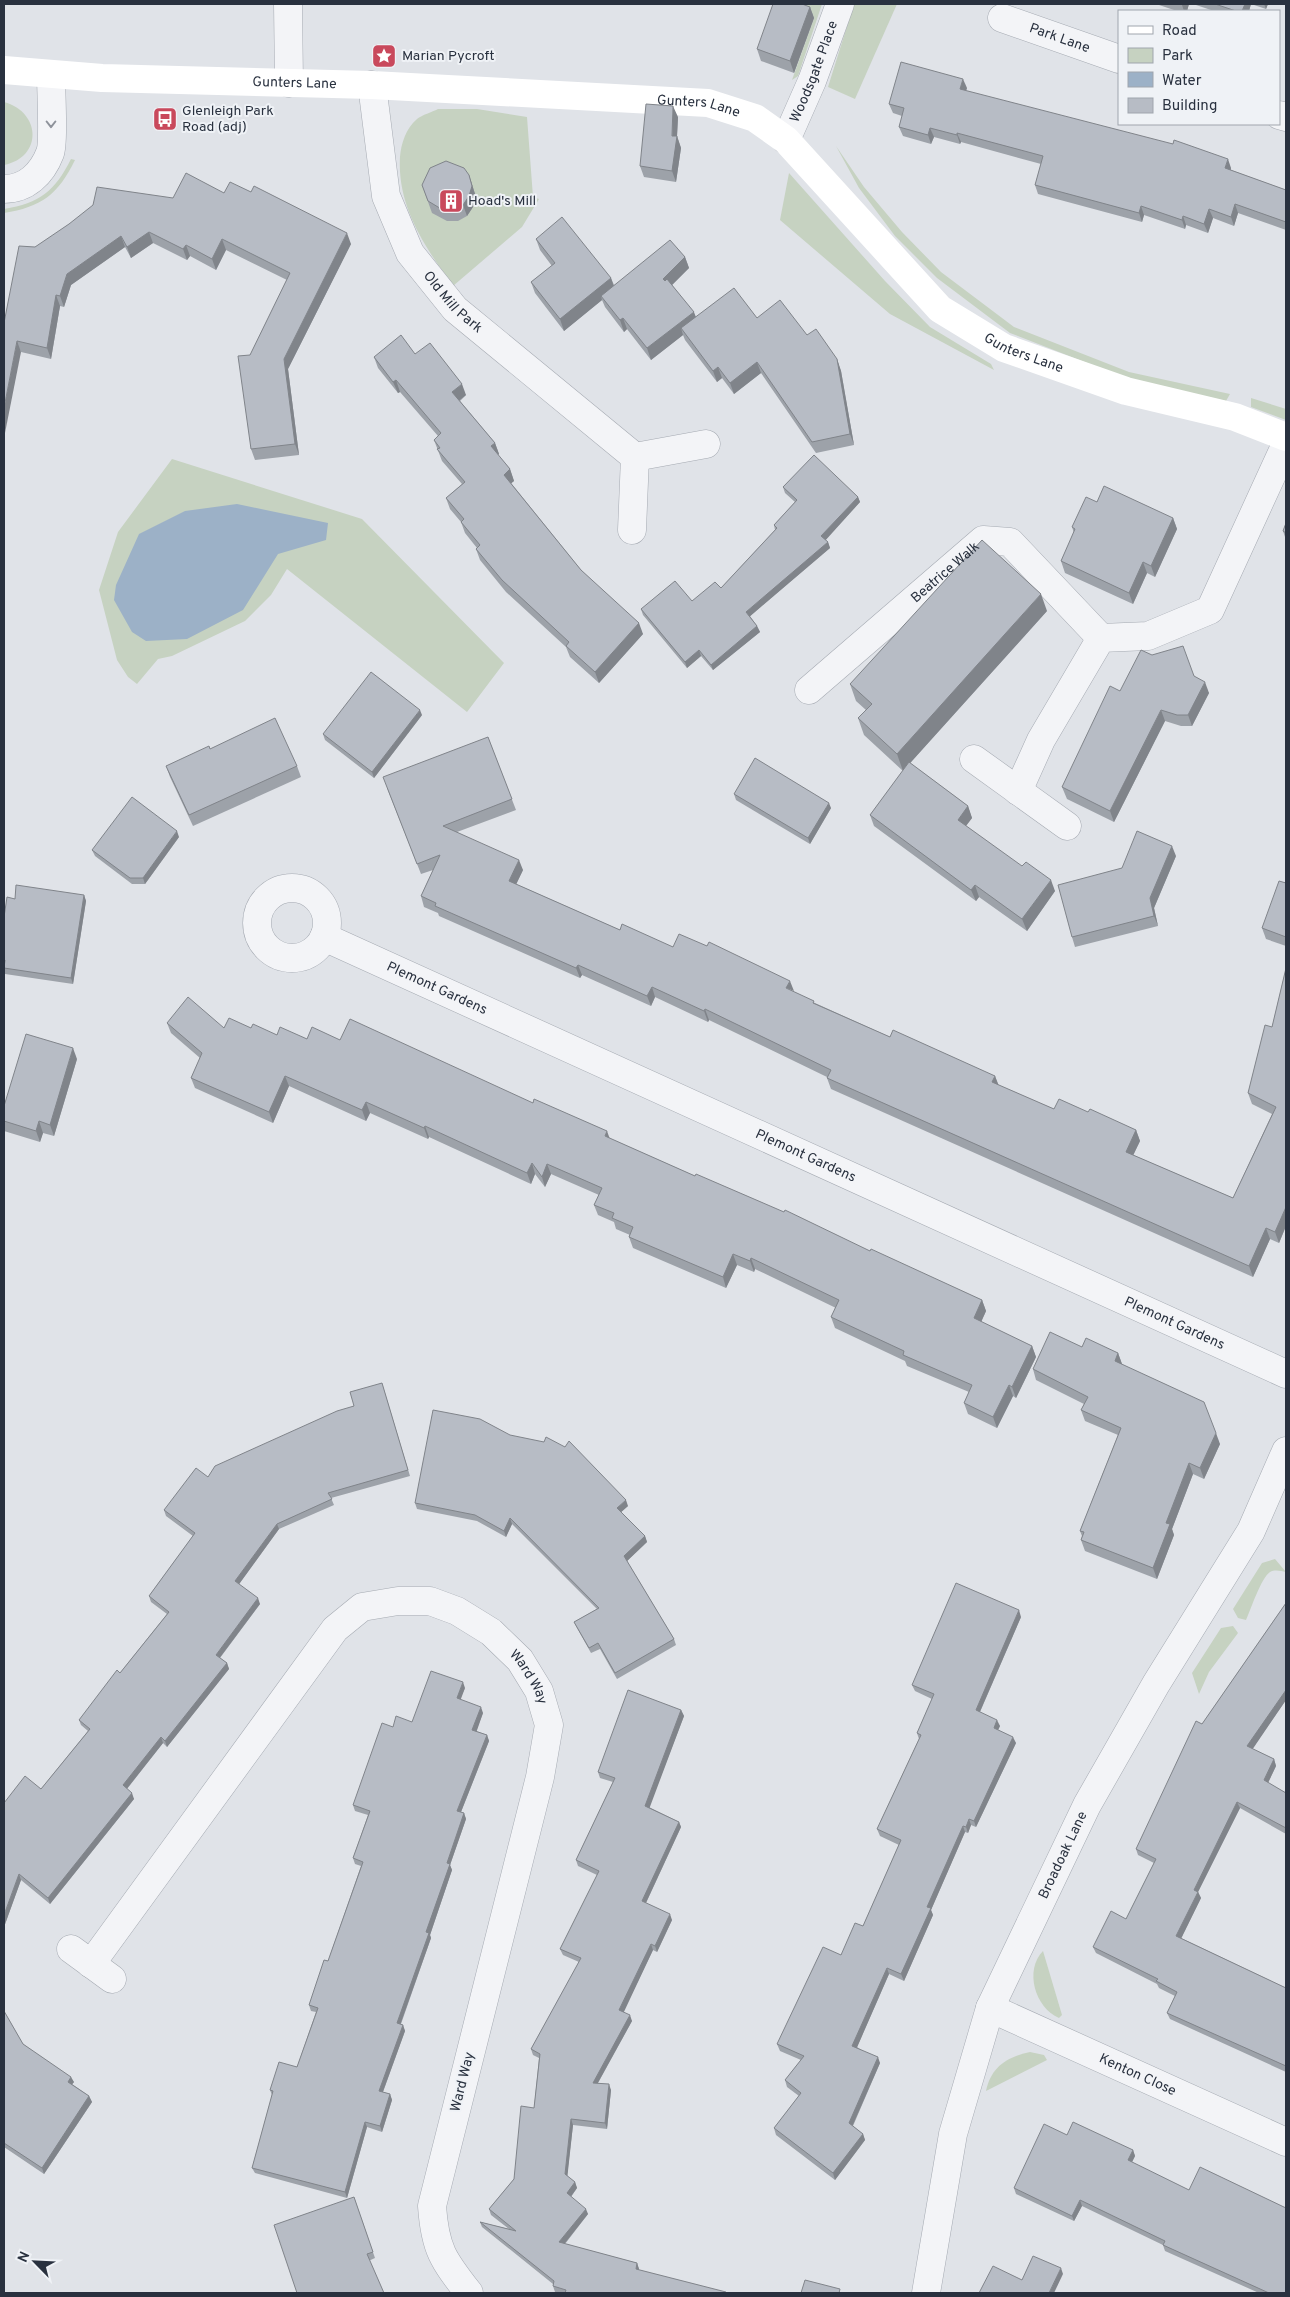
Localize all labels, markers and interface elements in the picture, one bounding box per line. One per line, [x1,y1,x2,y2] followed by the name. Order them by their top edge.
[1118,10,1280,125] legend
[786,18,842,125] street label: Woodsgate Place
[1027,20,1092,57] street label: Park Lane
[1162,22,1197,41] text: Road
[371,43,397,69] place icon: Marian Pycroft
[1162,47,1193,66] text: Park
[402,48,495,65] place label: Marian Pycroft
[1162,72,1202,91] text: Water
[252,73,337,93] street label: Gunters Lane
[657,92,742,121] street label: Gunters Lane
[1162,97,1217,116] text: Building
[182,103,274,136] place label: Glenleigh Park Road (adj)
[152,106,178,132] bus stop icon: Glenleigh Park Road (adj)
[45,120,56,128] one-way arrow
[438,188,464,214] building icon: Hoad's Mill
[468,193,536,210] place label: Hoad's Mill
[419,268,486,337] street label: Old Mill Park
[981,329,1066,377] street label: Gunters Lane
[908,538,983,607] street label: Beatrice Walk
[384,958,490,1018] street label: Plemont Gardens
[753,1126,859,1186] street label: Plemont Gardens
[1121,1293,1227,1353] street label: Plemont Gardens
[506,1646,551,1706] street label: Ward Way
[1035,1809,1091,1902] street label: Broadoak Lane
[447,2050,479,2114] street label: Ward Way
[1096,2050,1179,2100] street label: Kenton Close
[10,2237,60,2287] north arrow
[15,2249,34,2265] text: N

